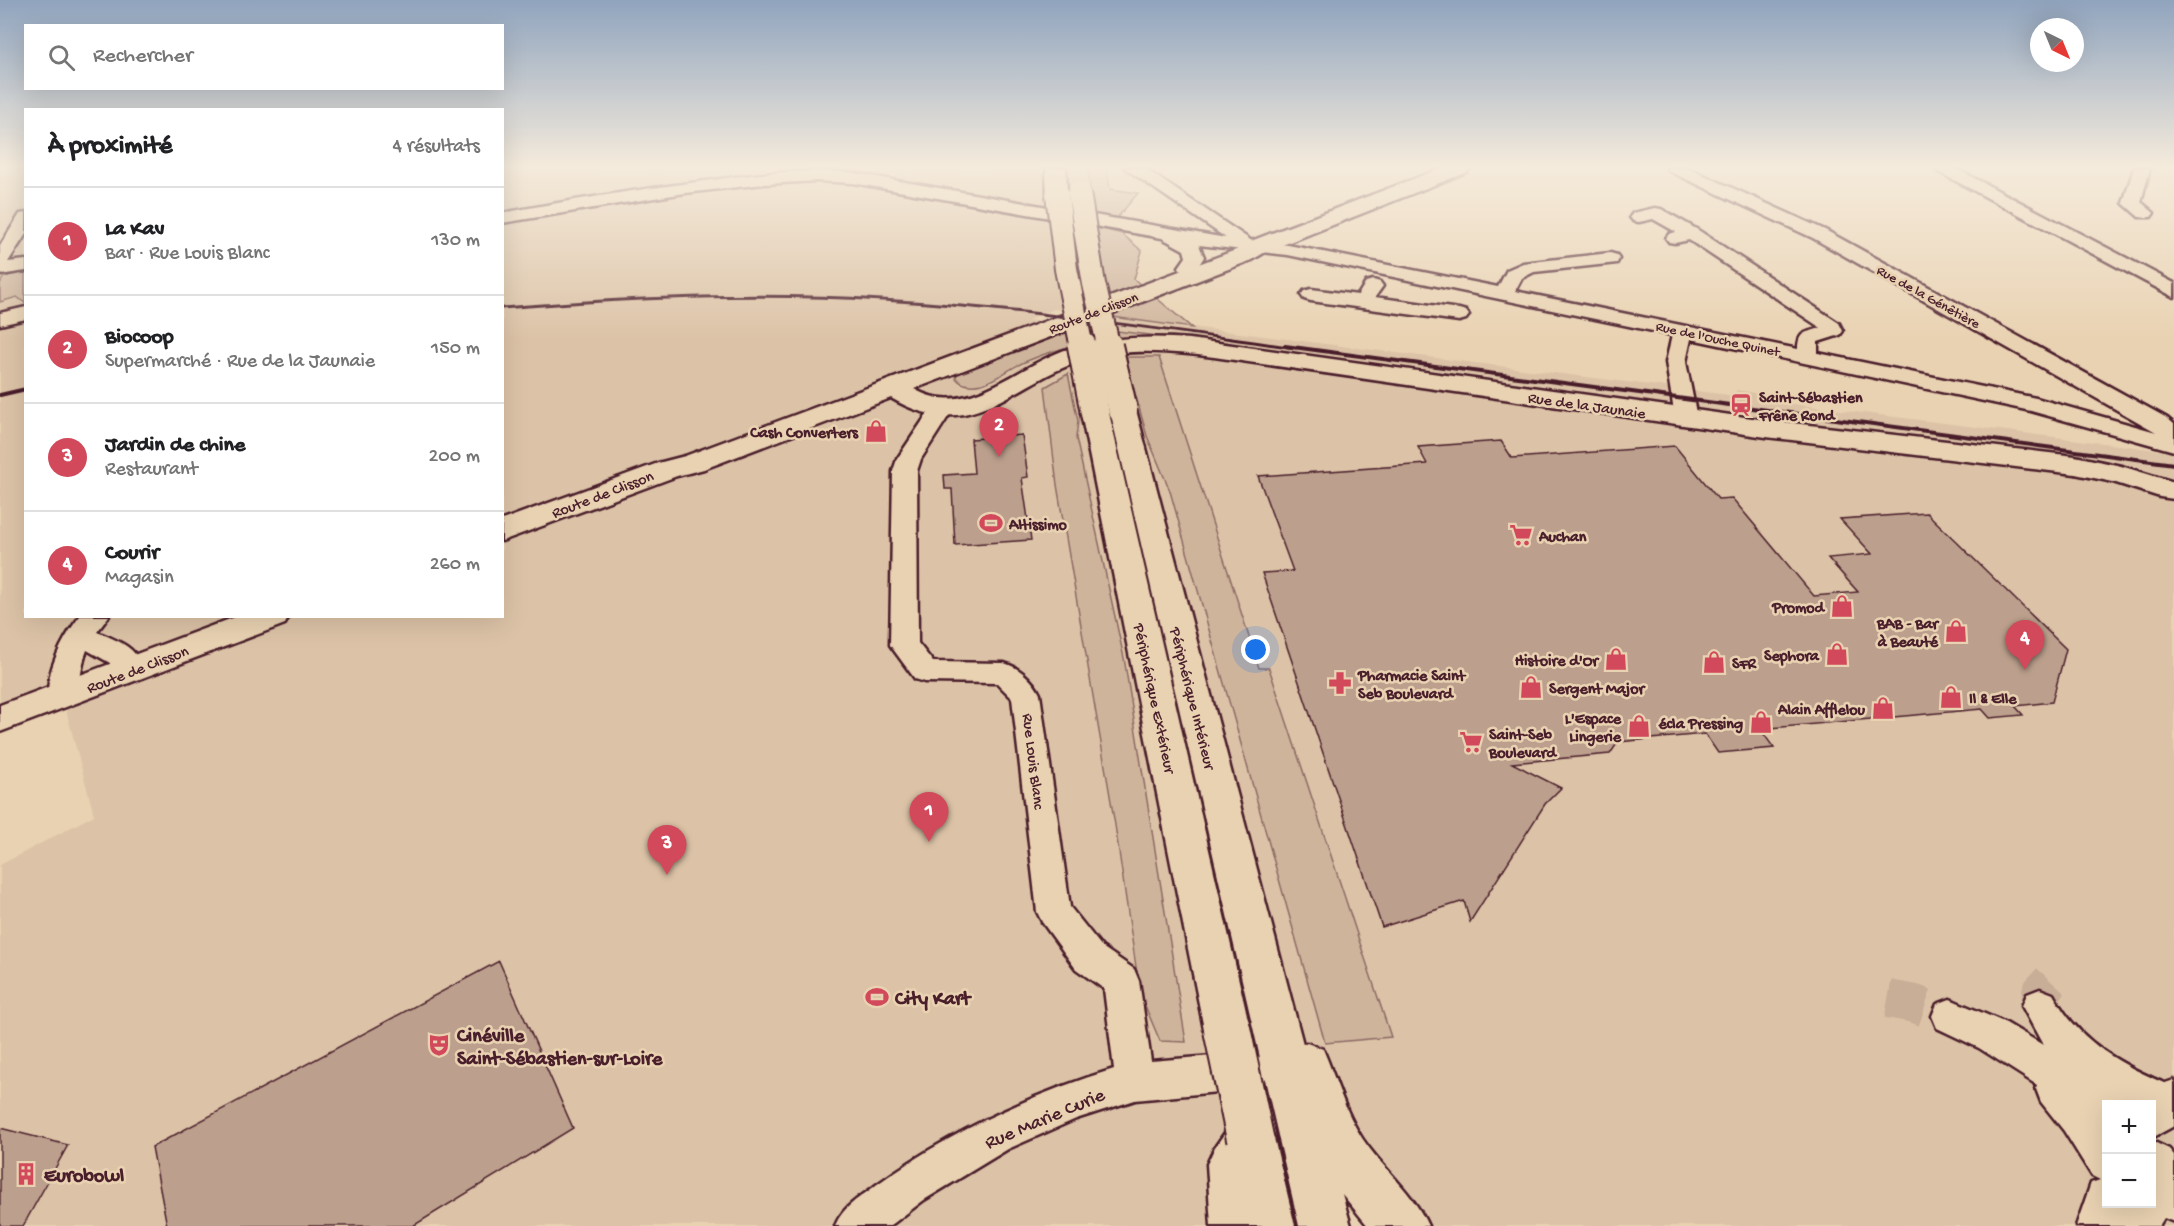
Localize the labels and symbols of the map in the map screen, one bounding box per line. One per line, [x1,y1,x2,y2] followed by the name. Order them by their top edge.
[2030,18,2084,72] north arrow
[1873,263,1983,334] street label: Rue de la Génêtière
[1047,289,1141,339] street label: Route de Clisson
[1654,319,1782,362] street label: Rue de l'Ouche Quinet
[1526,390,1647,425] street label: Rue de la Jaunaie
[1758,390,1863,427] place label: Saint-Sébastien Frêne Rond
[1728,392,1754,418] station icon: Saint-Sébastien Frêne Rond
[980,408,1018,457] pin: 2
[863,418,889,444] shop icon: Cash Converters
[749,425,859,444] place label: Cash Converters
[550,468,657,524] street label: Route de Clisson
[978,510,1004,536] sports icon: Altissimo
[1008,517,1068,536] place label: Altissimo
[1508,522,1534,548] supermarket icon: Auchan
[1538,529,1587,548] place label: Auchan
[1829,593,1855,619] shop icon: Promod
[1771,600,1826,619] place label: Promod
[1876,616,1940,653] place label: BAB - Bar à Beauté
[1943,618,1969,644] shop icon: BAB - Bar à Beauté
[2006,620,2044,670] pin: 4
[1127,621,1178,777] street label: Périphérique Extérieur
[1163,625,1218,773] street label: Périphérique Intérieur
[1241,635,1270,664] your location
[1824,641,1850,667] shop icon: Sephora
[85,643,192,699] street label: Route de Clisson
[1603,646,1629,672] shop icon: Histoire d'Or
[1764,648,1820,667] place label: Sephora
[1701,649,1727,675] shop icon: SFR
[1515,653,1600,672] place label: Histoire d'Or
[1732,656,1758,675] place label: SFR
[1357,668,1467,705] place label: Pharmacie Saint Seb Boulevard
[1327,670,1353,696] pharmacy icon: Pharmacie Saint Seb Boulevard
[1518,674,1544,700] shop icon: Sergent Major
[1549,681,1647,700] place label: Sergent Major
[1938,684,1964,710] shop icon: Il & Elle
[1969,691,2017,710] place label: Il & Elle
[1870,695,1896,721] shop icon: Alain Afflelou
[1777,701,1865,721] place label: Alain Afflelou
[1748,709,1774,735] shop icon: écla Pressing
[1565,711,1622,748] place label: L'Espace Lingerie
[1016,712,1047,811] street label: Rue Louis Blanc
[1626,713,1652,739] shop icon: L'Espace Lingerie
[1657,716,1743,735] place label: écla Pressing
[1488,727,1557,764] place label: Saint-Seb Boulevard
[1458,729,1484,755] supermarket icon: Saint-Seb Boulevard
[910,792,948,842] pin: 1
[648,826,686,875] pin: 3
[864,984,890,1010] sports icon: City Kart
[894,989,972,1012] place label: City Kart
[456,1026,663,1072] place label: Cinéville Saint-Sébastien-sur-Loire
[426,1032,452,1058] theatre icon: Cinéville Saint-Sébastien-sur-Loire
[982,1084,1110,1156] street label: Rue Marie Curie
[13,1161,39,1187] building icon: Eurobowl
[44,1166,125,1189] place label: Eurobowl

